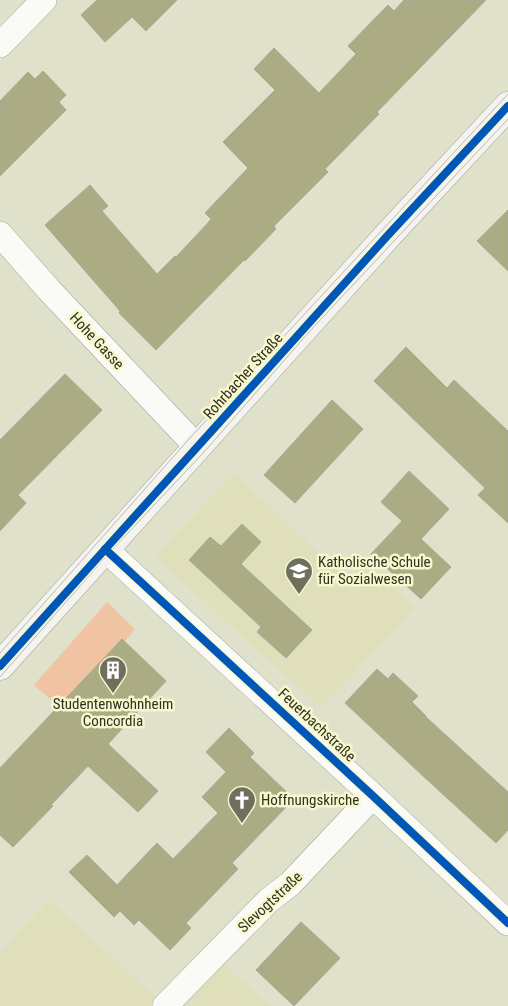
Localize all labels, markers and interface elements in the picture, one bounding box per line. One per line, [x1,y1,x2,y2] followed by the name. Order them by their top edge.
[66,309,128,373] street label: Hohe Gasse
[200,329,286,423] street label: Rohrbacher Straße
[318,553,431,588] place label: Katholische Schule für Sozialwesen
[284,556,314,595] school or university icon: Katholische Schule für Sozialwesen
[98,655,128,694] building icon: Studentenwohnheim Concordia
[275,685,359,765] street label: Feuerbachstraße
[53,695,173,730] place label: Studentenwohnheim Concordia
[227,785,257,824] church icon: Hoffnungskirche
[261,791,359,809] place label: Hoffnungskirche
[234,868,306,936] street label: Slevogtstraße

